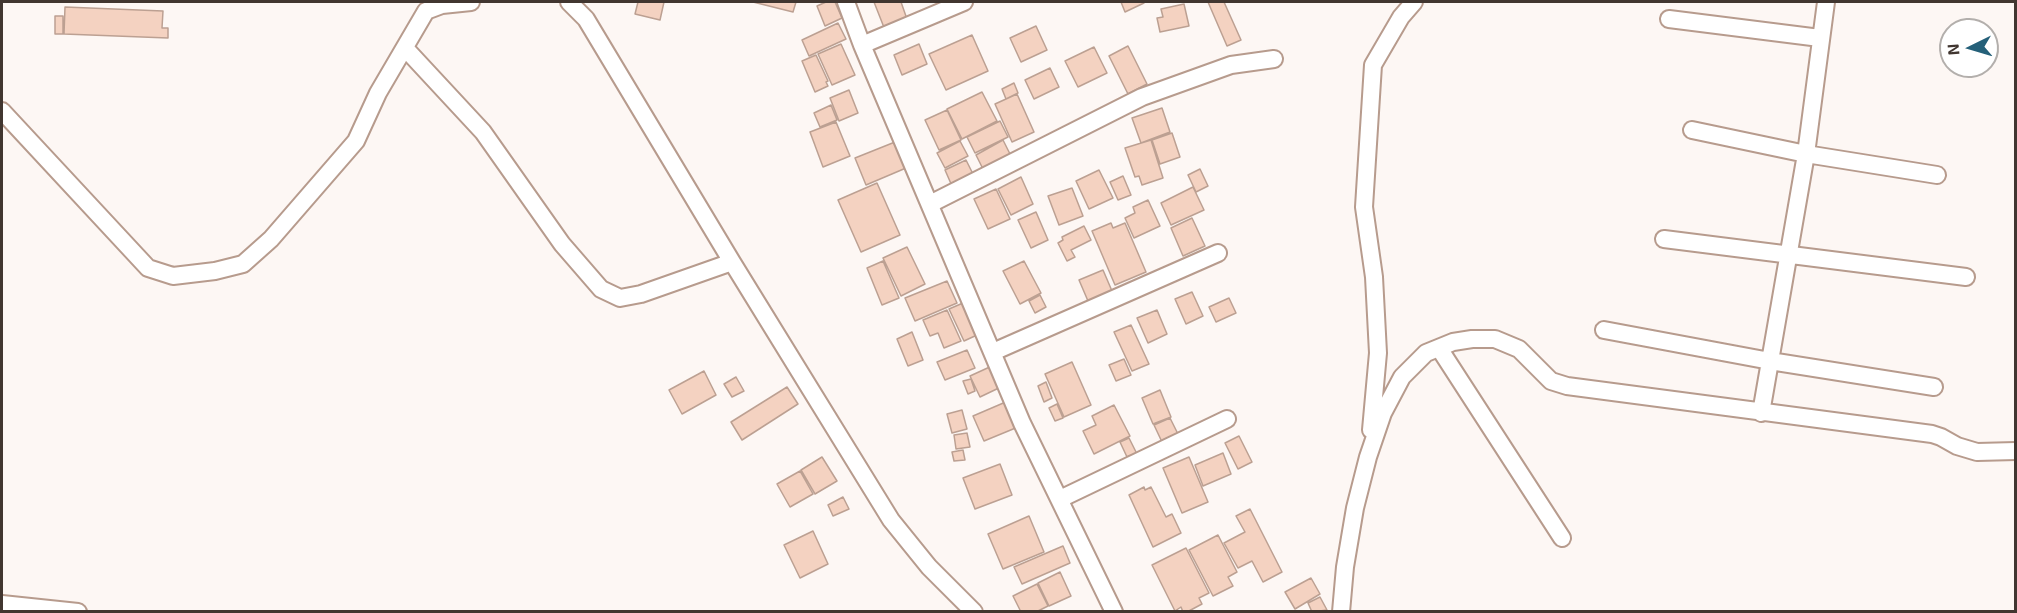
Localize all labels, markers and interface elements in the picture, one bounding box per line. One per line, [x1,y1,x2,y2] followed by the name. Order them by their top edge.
[1939,18,1999,78] north arrow
[1943,43,1963,56] text: N

